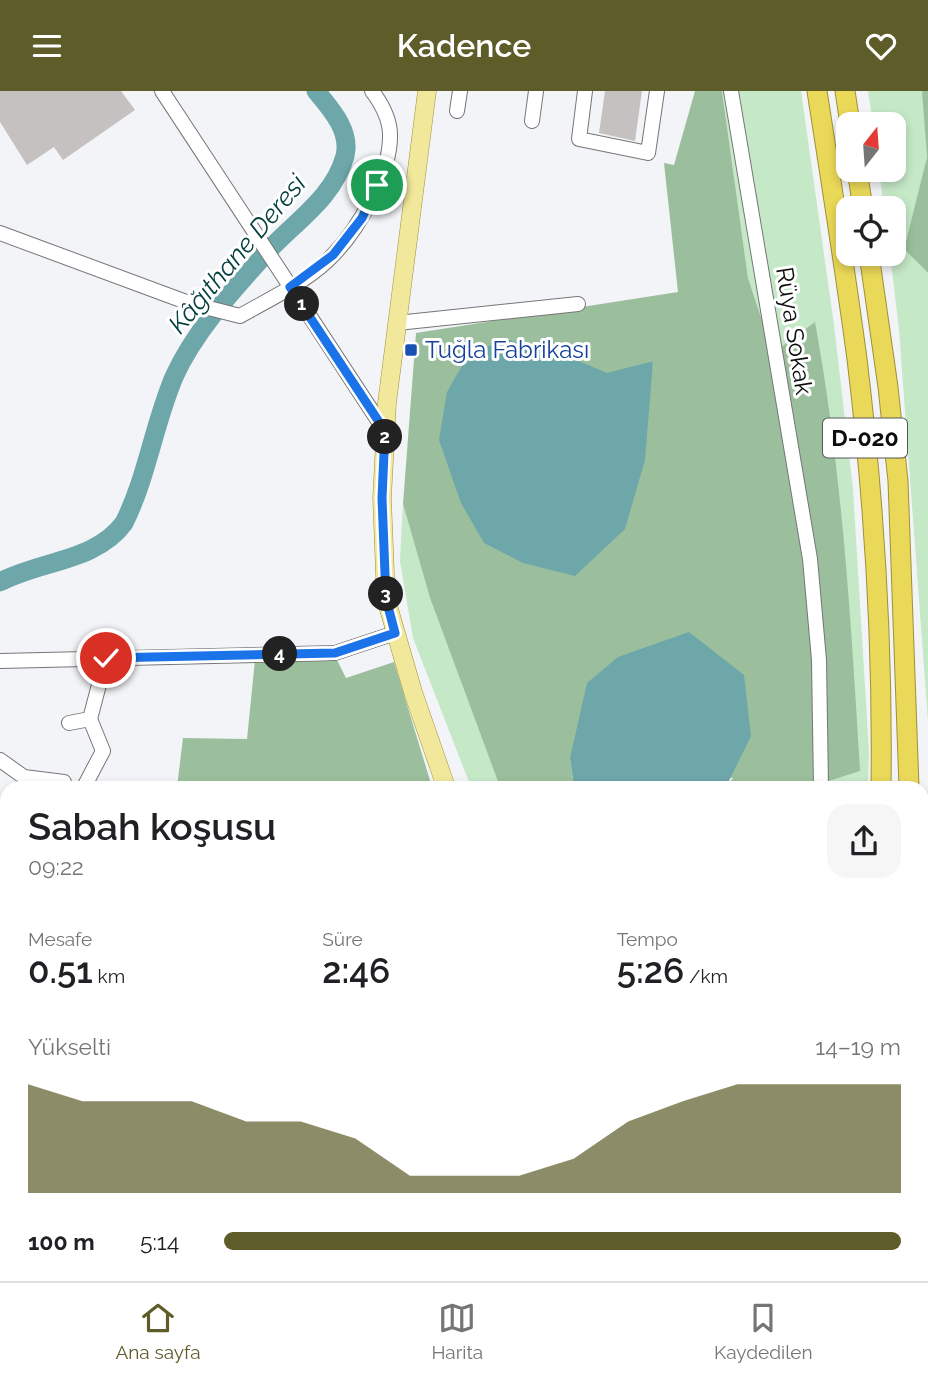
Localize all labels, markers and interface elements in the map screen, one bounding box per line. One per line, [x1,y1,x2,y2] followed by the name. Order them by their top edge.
[28,27,66,65] icon: menu
[397,27,531,64] text: Kadence
[862,27,900,65] icon: heart
[836,112,906,182] north arrow
[836,112,906,266] map controls
[347,155,407,215] pin
[358,166,396,204] icon: arrive
[162,169,312,339] water label: Kâğıthane Deresi
[836,196,906,266] button: locate
[770,265,819,397] street label: Rüya Sokak
[284,287,320,321] pin: 1
[297,292,306,314] text: 1
[425,335,589,364] place label: Tuğla Fabrikası
[403,342,419,358] marker: Tuğla Fabrikası
[368,419,402,455] pin: 2
[823,419,907,457] road number: D-020
[379,425,390,447] text: 2
[368,577,404,611] pin: 3
[380,582,391,604] text: 3
[76,628,136,688] pin
[262,637,298,671] pin: 4
[87,639,125,677] icon: check
[274,642,285,664] text: 4
[28,804,276,849] text: Sabah koşusu
[827,804,901,878] button: share
[28,853,84,880] text: 09:22
[28,928,92,950] text: Mesafe
[322,928,363,950] text: Süre
[617,928,678,950] text: Tempo
[28,950,93,991] text: 0.51
[322,950,390,991] text: 2:46
[617,950,684,991] text: 5:26
[93,965,125,987] text: km
[684,965,728,987] text: /km
[28,1033,111,1060] text: Yükselti
[815,1033,901,1060] text: 14–19 m
[28,1228,95,1255] text: 100 m
[140,1228,179,1255] text: 5:14
[115,1299,201,1363] tab: Ana sayfa
[431,1299,483,1363] tab: Harita
[714,1299,813,1363] tab: Kaydedilen

